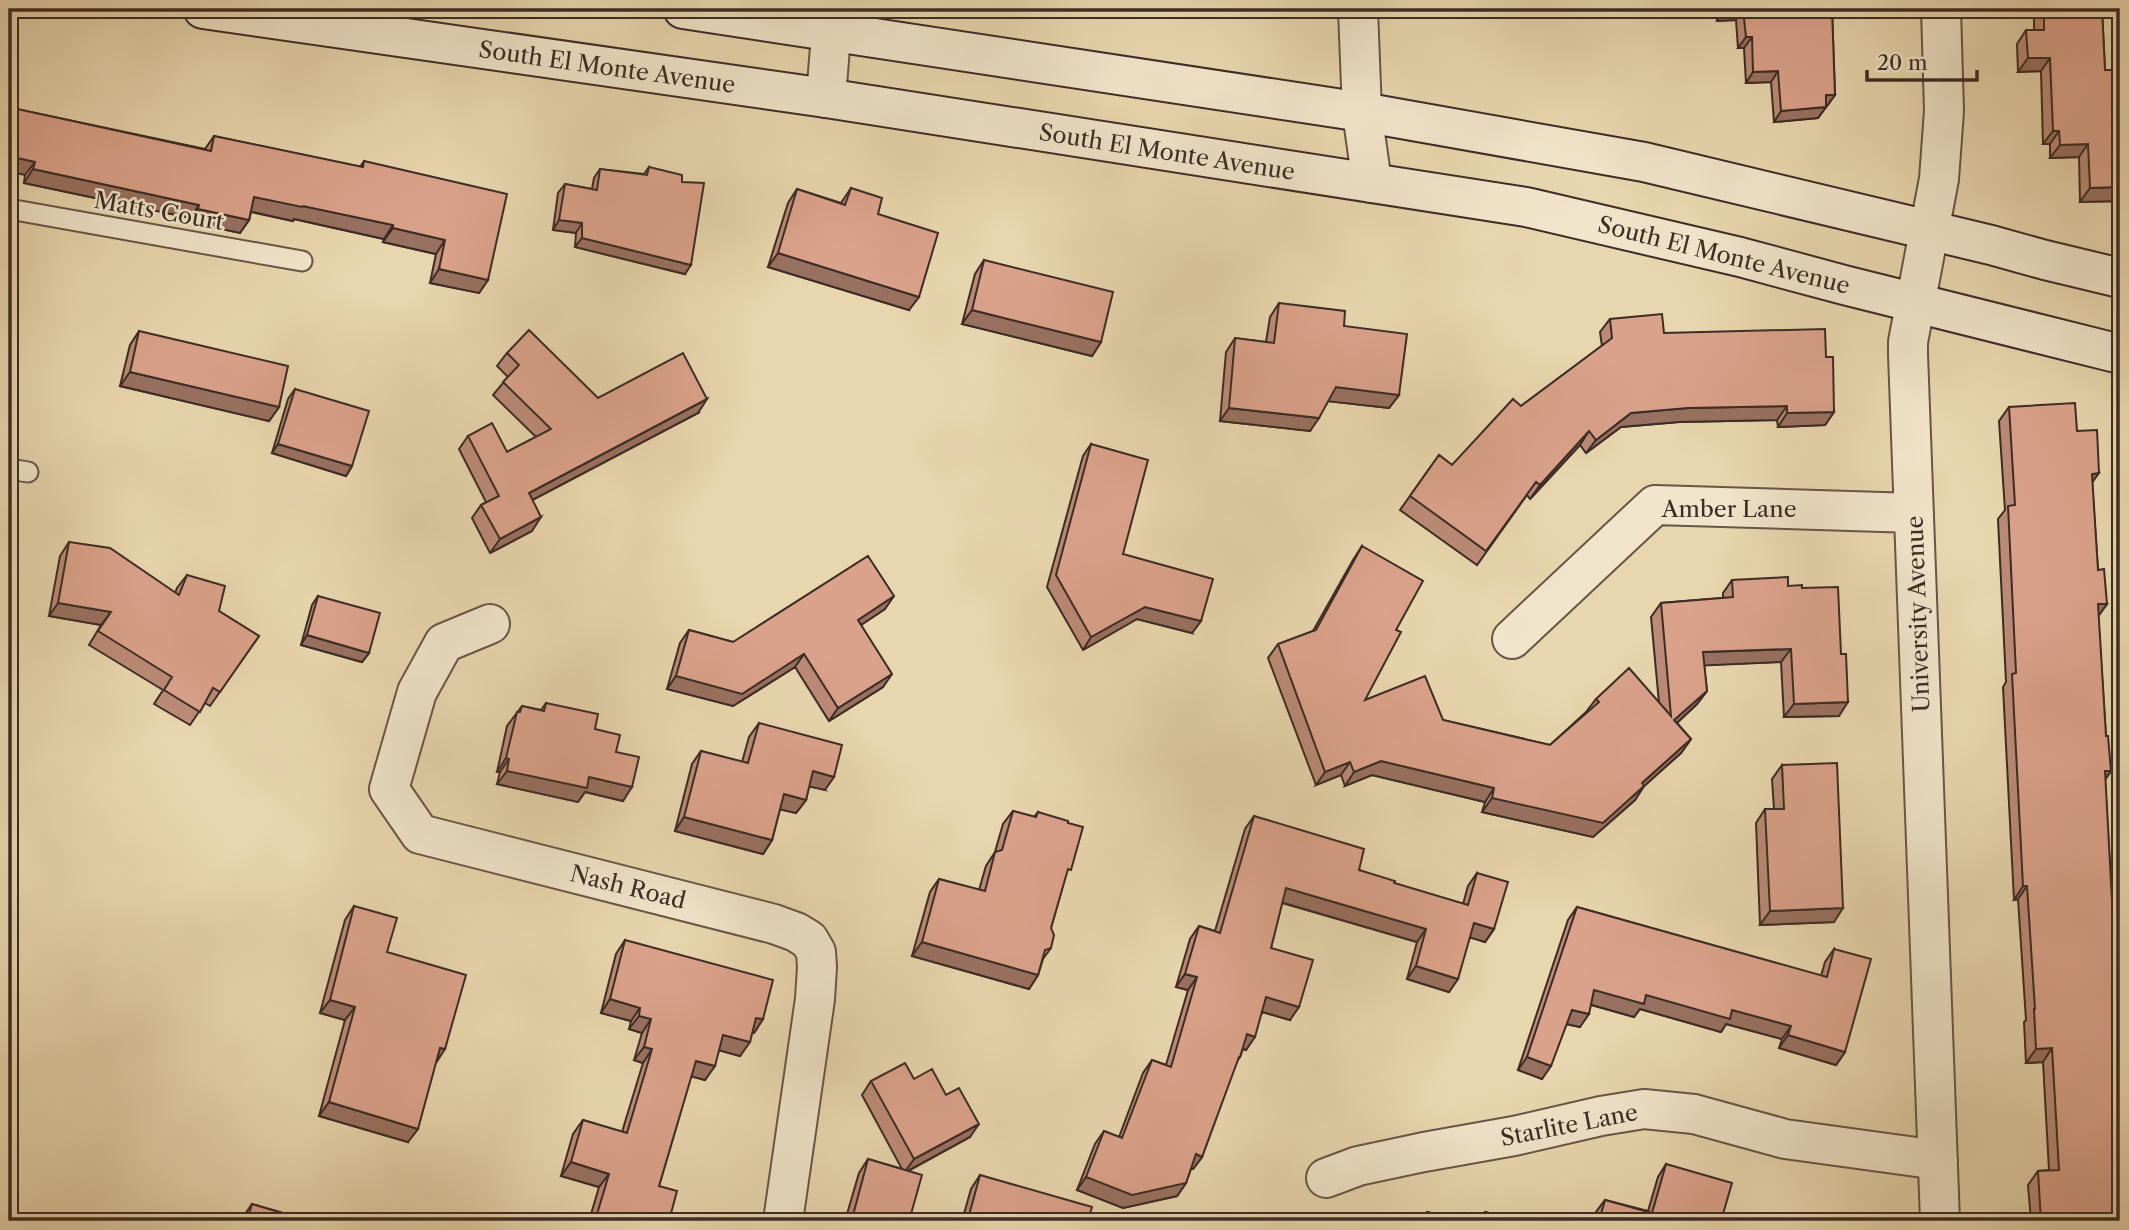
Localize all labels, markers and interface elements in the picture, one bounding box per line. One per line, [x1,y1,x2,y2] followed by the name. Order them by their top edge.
[477,35,737,99] street label: South El Monte Avenue
[1867,38,1977,82] scale bar
[1877,50,1928,75] text: 20 m
[1037,118,1297,186] street label: South El Monte Avenue
[92,186,226,236] street label: Matts Court
[1595,210,1853,300] street label: South El Monte Avenue
[1660,495,1797,523] street label: Amber Lane
[1901,515,1935,713] street label: University Avenue
[567,859,689,915] street label: Nash Road
[1498,1098,1640,1152] street label: Starlite Lane

